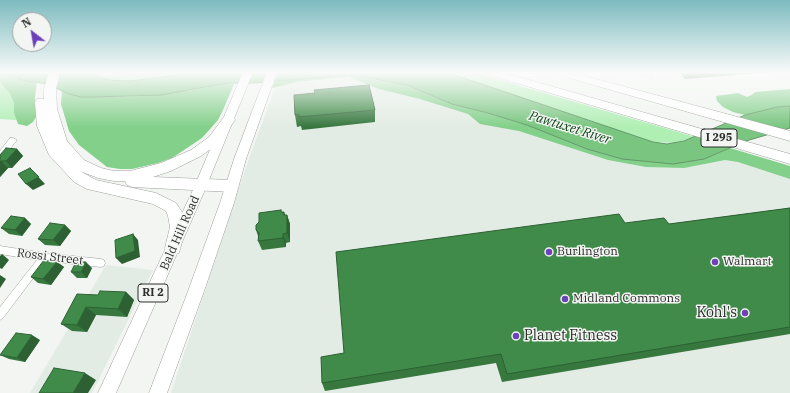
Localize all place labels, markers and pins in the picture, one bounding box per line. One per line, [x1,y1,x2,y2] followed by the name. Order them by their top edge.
[557,245,618,259] place label: Burlington
[544,247,554,257] marker: Burlington
[723,255,772,269] place label: Walmart
[710,257,720,267] marker: Walmart
[573,292,680,306] place label: Midland Commons
[560,294,570,304] marker: Midland Commons
[696,305,737,321] place label: Kohl's
[740,308,750,318] marker: Kohl's
[524,328,617,344] place label: Planet Fitness
[511,331,521,341] marker: Planet Fitness

